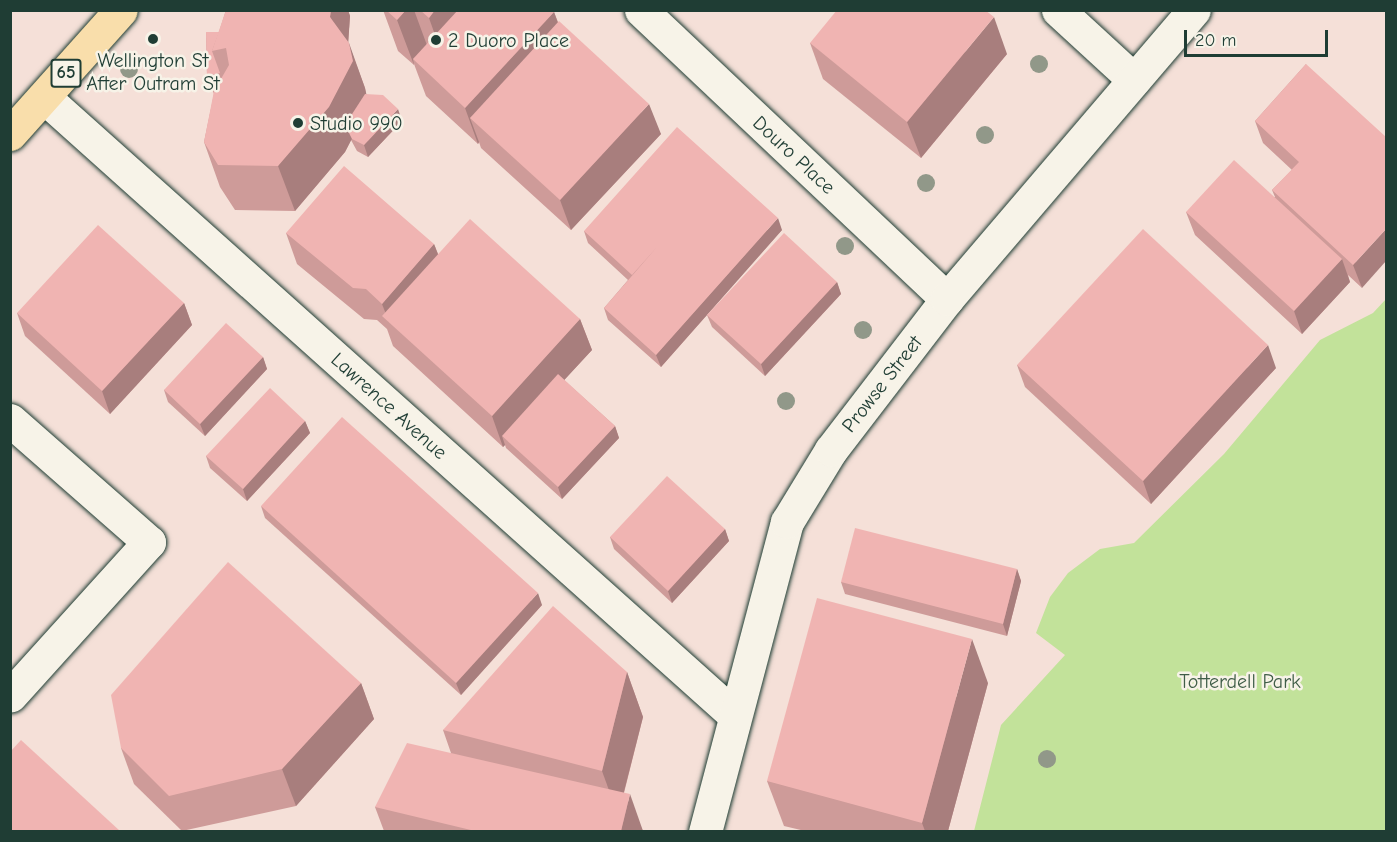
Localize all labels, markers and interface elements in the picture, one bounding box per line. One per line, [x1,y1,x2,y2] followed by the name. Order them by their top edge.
[1187,18,1331,56] scale bar
[448,28,569,52] place label: 2 Duoro Place
[1195,30,1236,51] text: 20 m
[146,32,160,46] marker: Wellington St After Outram St
[429,33,443,47] marker: 2 Duoro Place
[86,48,220,95] place label: Wellington St After Outram St
[50,58,82,88] road number: 65
[310,111,403,135] place label: Studio 990
[748,111,840,199] street label: Douro Place
[291,116,305,130] marker: Studio 990
[837,331,927,437] street label: Prowse Street
[326,348,452,464] street label: Lawrence Avenue
[1179,669,1301,693] park label: Totterdell Park

